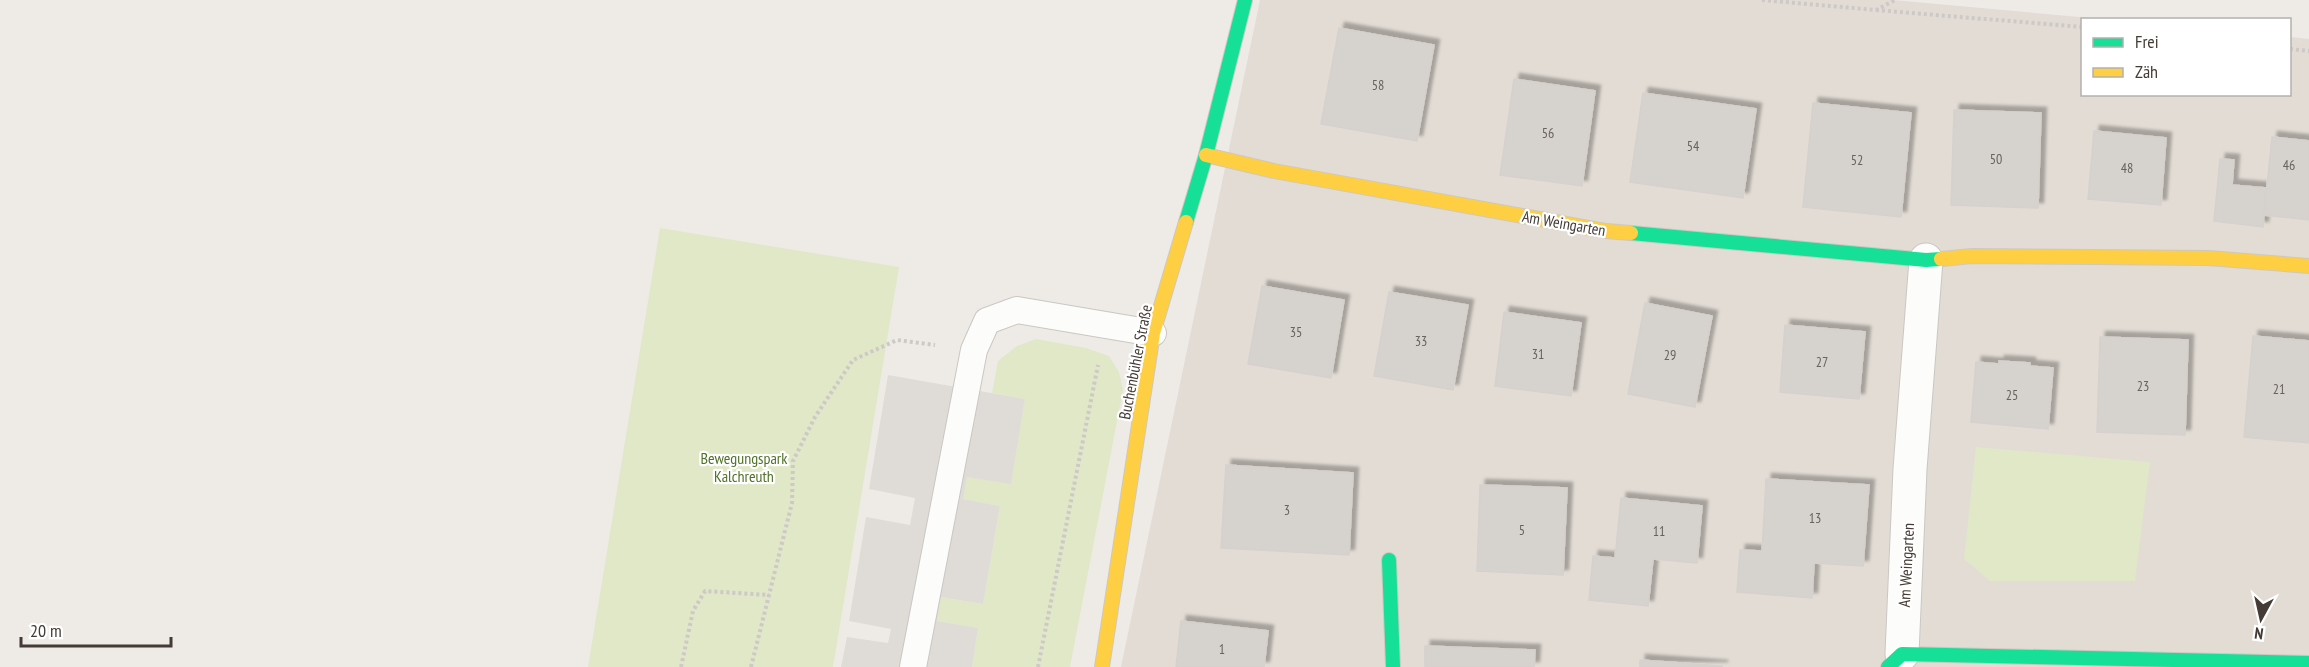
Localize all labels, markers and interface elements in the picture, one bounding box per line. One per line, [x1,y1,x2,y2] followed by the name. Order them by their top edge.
[2081,18,2291,96] legend
[2135,30,2159,53] text: Frei
[2135,60,2158,83] text: Zäh
[1372,76,1384,94] house number: 58
[1542,124,1554,142] house number: 56
[1687,137,1700,155] house number: 54
[1990,150,2002,168] house number: 50
[1851,151,1863,169] house number: 52
[2283,156,2295,174] house number: 46
[2121,159,2133,177] house number: 48
[1521,206,1607,240] street label: Am Weingarten
[1114,303,1156,421] street label: Buchenbühler Straße
[1290,323,1302,341] house number: 35
[1415,332,1427,350] house number: 33
[1532,345,1544,363] house number: 31
[1664,346,1676,364] house number: 29
[1816,353,1828,371] house number: 27
[2137,377,2149,395] house number: 23
[2273,380,2285,398] house number: 21
[2006,386,2018,404] house number: 25
[701,448,788,486] park label: Bewegungspark Kalchreuth
[1284,501,1290,519] house number: 3
[1809,509,1821,527] house number: 13
[1519,521,1525,539] house number: 5
[1653,522,1665,540] house number: 11
[1894,522,1918,608] street label: Am Weingarten
[2231,589,2291,649] north arrow
[21,610,171,648] scale bar
[30,619,62,642] text: 20 m
[2253,623,2265,644] text: N
[1219,640,1225,658] house number: 1

